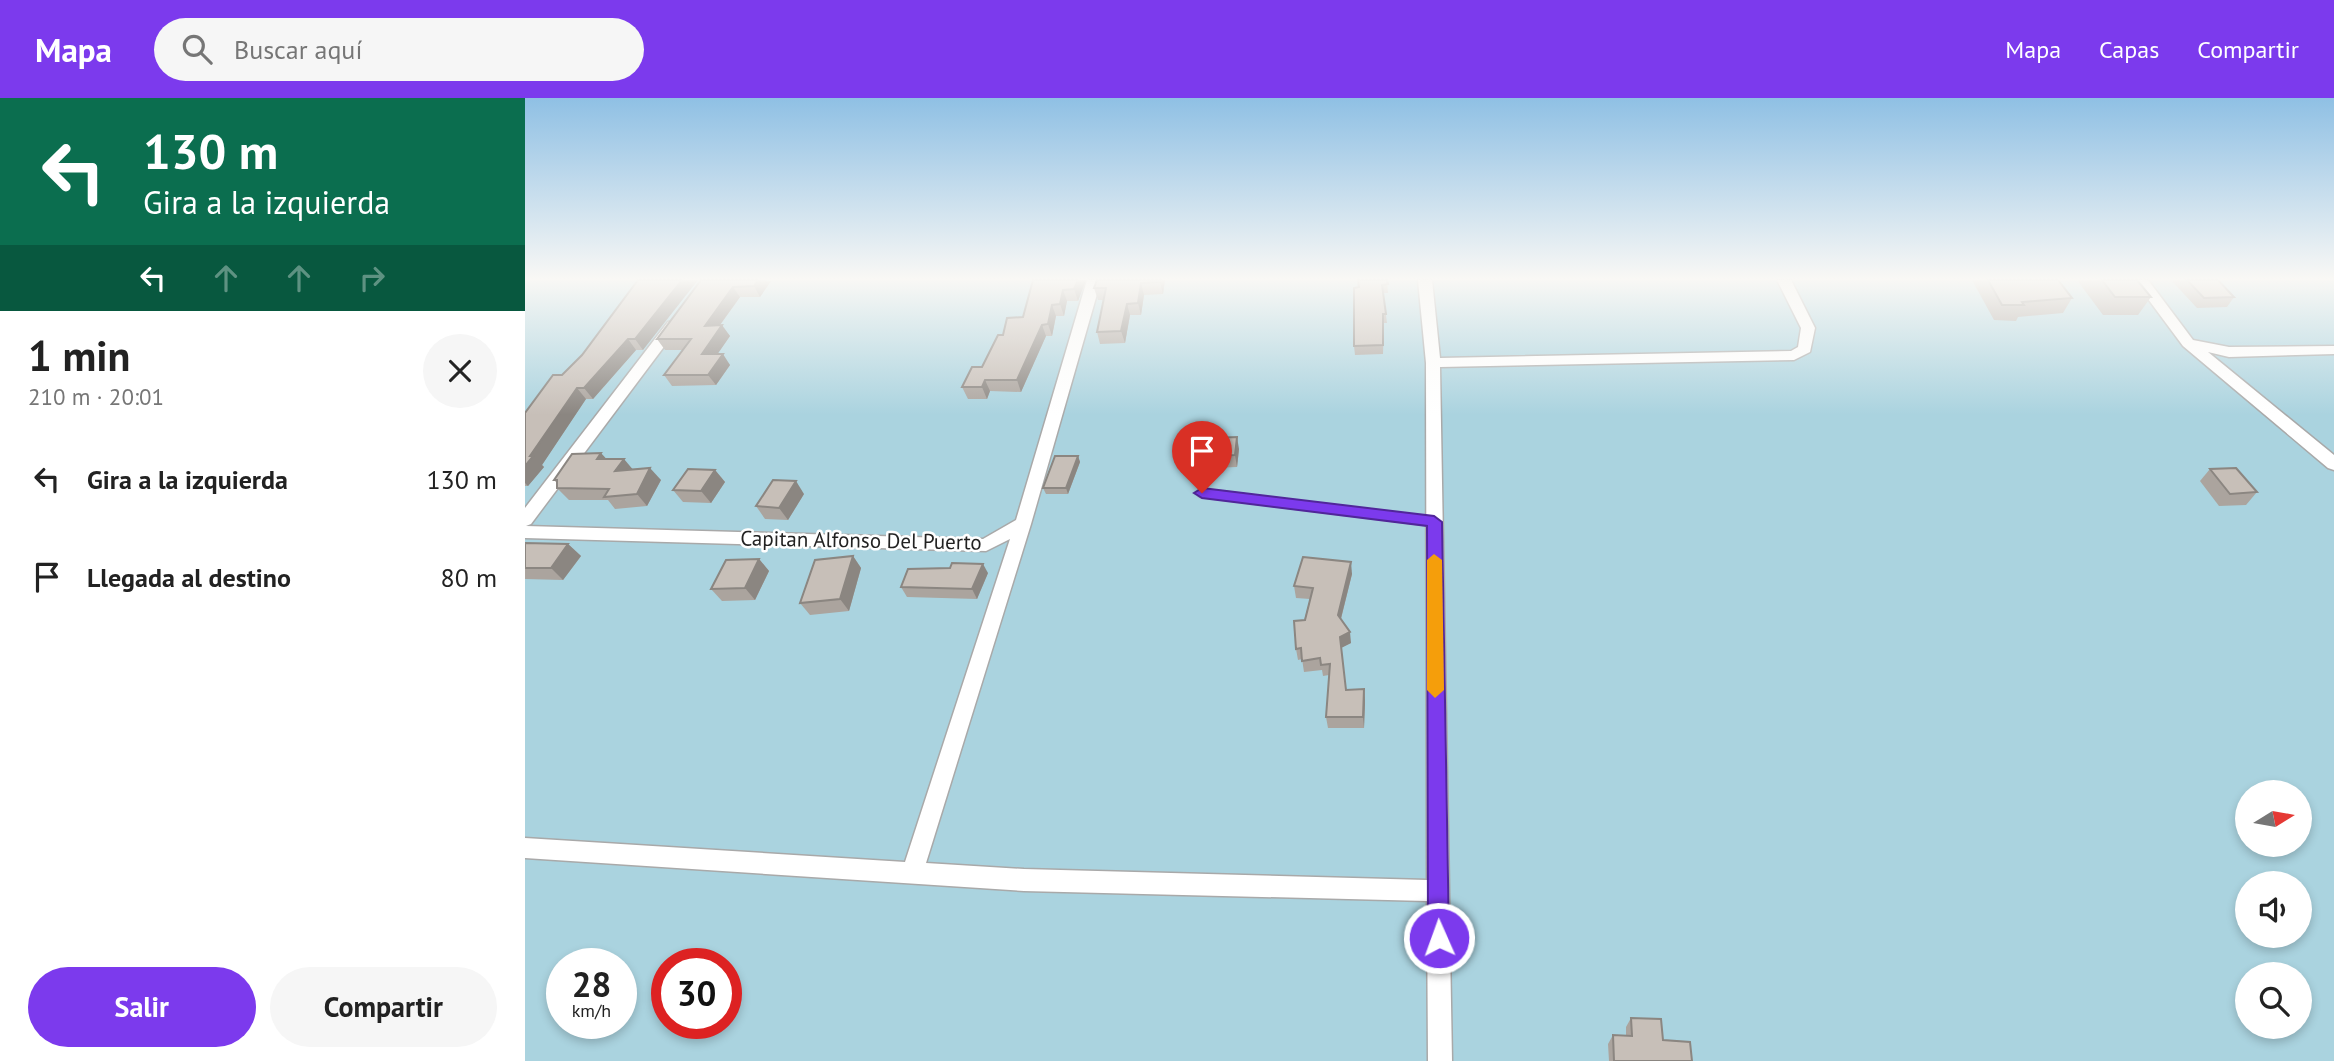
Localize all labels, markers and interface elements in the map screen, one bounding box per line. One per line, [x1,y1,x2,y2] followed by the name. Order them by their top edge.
[154,18,644,81] search box
[35,28,112,71] text: Mapa
[178,30,216,68] icon: search
[234,33,362,66] text: Buscar aquí
[2005,34,2061,65] text: Mapa
[2099,34,2159,65] text: Capas
[2197,34,2299,65] text: Compartir
[143,119,278,183] text: 130 m
[28,126,119,217] icon: left
[143,181,390,223] text: Gira a la izquierda
[134,259,172,297] icon: left
[207,259,245,297] icon: ahead
[280,259,318,297] icon: ahead
[353,259,391,297] icon: right
[28,328,130,383] text: 1 min
[423,334,497,408] button: close
[28,382,164,411] text: 210 m · 20:01
[1172,421,1232,493] pin
[1183,432,1221,470] icon: arrive
[28,460,66,498] icon: left
[87,463,288,496] text: Gira a la izquierda
[426,463,497,496] text: 130 m
[740,524,982,556] street label: Capitan Alfonso Del Puerto
[28,558,66,596] icon: arrive
[87,561,291,594] text: Llegada al destino
[441,561,497,594] text: 80 m
[2235,780,2312,858] north arrow
[2235,780,2312,1039] map controls
[2235,871,2312,948] button: sound
[1402,901,1476,975] position arrow
[651,948,742,1039] speed limit sign: 30
[572,961,611,1007] text: 28
[2235,962,2312,1039] button: search
[28,967,256,1047] button: Salir
[270,967,497,1047] button: Compartir
[572,999,611,1022] text: km/h

